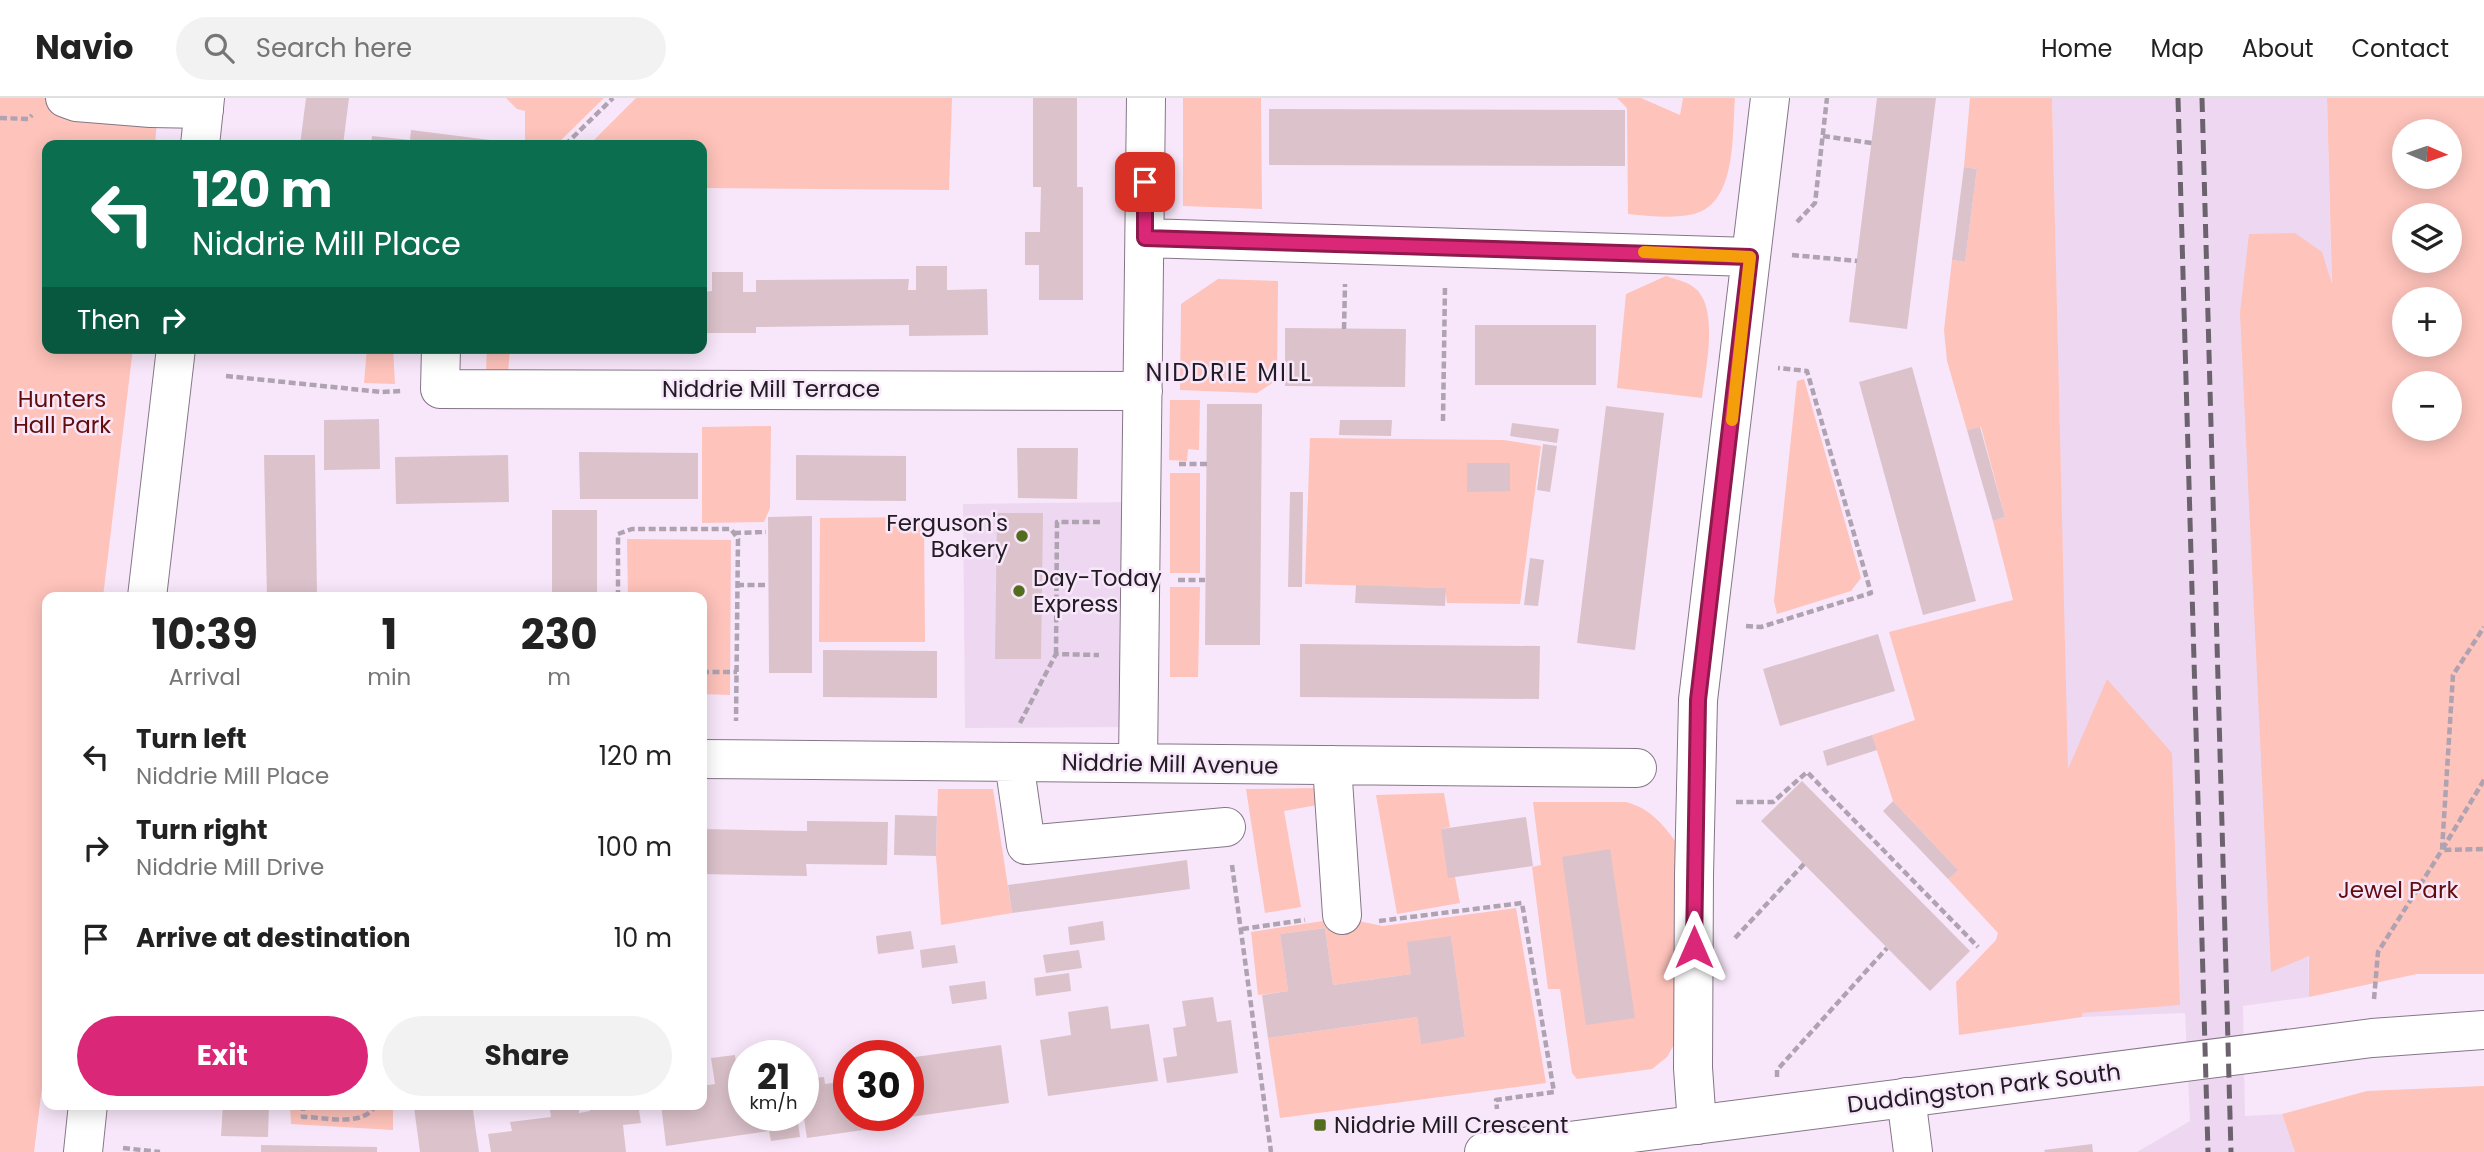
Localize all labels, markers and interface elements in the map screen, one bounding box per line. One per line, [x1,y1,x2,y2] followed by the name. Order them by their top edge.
[176,17,666,80] search box
[35,24,134,71] text: Navio
[200,29,238,67] icon: search
[256,30,412,66] text: Search here
[2041,32,2113,65] text: Home
[2151,32,2204,65] text: Map
[2242,32,2313,65] text: About
[2351,32,2449,65] text: Contact
[2392,119,2462,189] north arrow
[2392,119,2462,441] map controls
[1115,152,1175,212] pin
[192,156,333,224] text: 120 m
[1126,163,1164,201] icon: arrive
[77,168,168,259] icon: left
[2392,203,2462,273] button: layers
[192,221,461,266] text: Niddrie Mill Place
[2392,287,2462,357] button: +
[154,301,192,339] icon: right
[77,302,140,338] text: Then
[1145,356,1313,389] district label: NIDDRIE MILL
[2392,371,2462,441] button: −
[662,373,880,405] street label: Niddrie Mill Terrace
[13,383,111,441] park label: Hunters Hall Park
[886,507,1008,565] place label: Ferguson's Bakery
[1014,528,1030,544] marker: Ferguson's Bakery
[1033,562,1162,620] place label: Day-Today Express
[1011,583,1027,599] marker: Day-Today Express
[151,605,258,664] text: 10:39
[381,605,397,664] text: 1
[521,605,598,664] text: 230
[168,661,241,693] text: Arrival
[367,661,411,693] text: min
[547,661,571,693] text: m
[136,721,247,757] text: Turn left
[77,738,115,776] icon: left
[599,738,672,774] text: 120 m
[1061,746,1279,782] street label: Niddrie Mill Avenue
[136,760,329,792] text: Niddrie Mill Place
[136,812,268,848] text: Turn right
[77,829,115,867] icon: right
[597,829,672,865] text: 100 m
[136,851,324,883] text: Niddrie Mill Drive
[2338,874,2458,906] park label: Jewel Park
[1657,910,1731,984] position arrow
[77,920,115,958] icon: arrive
[136,920,411,956] text: Arrive at destination
[614,920,672,956] text: 10 m
[77,1016,368,1096] button: Exit
[382,1016,672,1096] button: Share
[833,1040,924,1131] speed limit sign: 30
[757,1052,790,1101] text: 21
[1845,1055,2123,1121] street label: Duddingston Park South
[750,1090,797,1115] text: km/h
[1334,1109,1568,1141] place label: Niddrie Mill Crescent
[1312,1117,1328,1133] marker: Niddrie Mill Crescent

